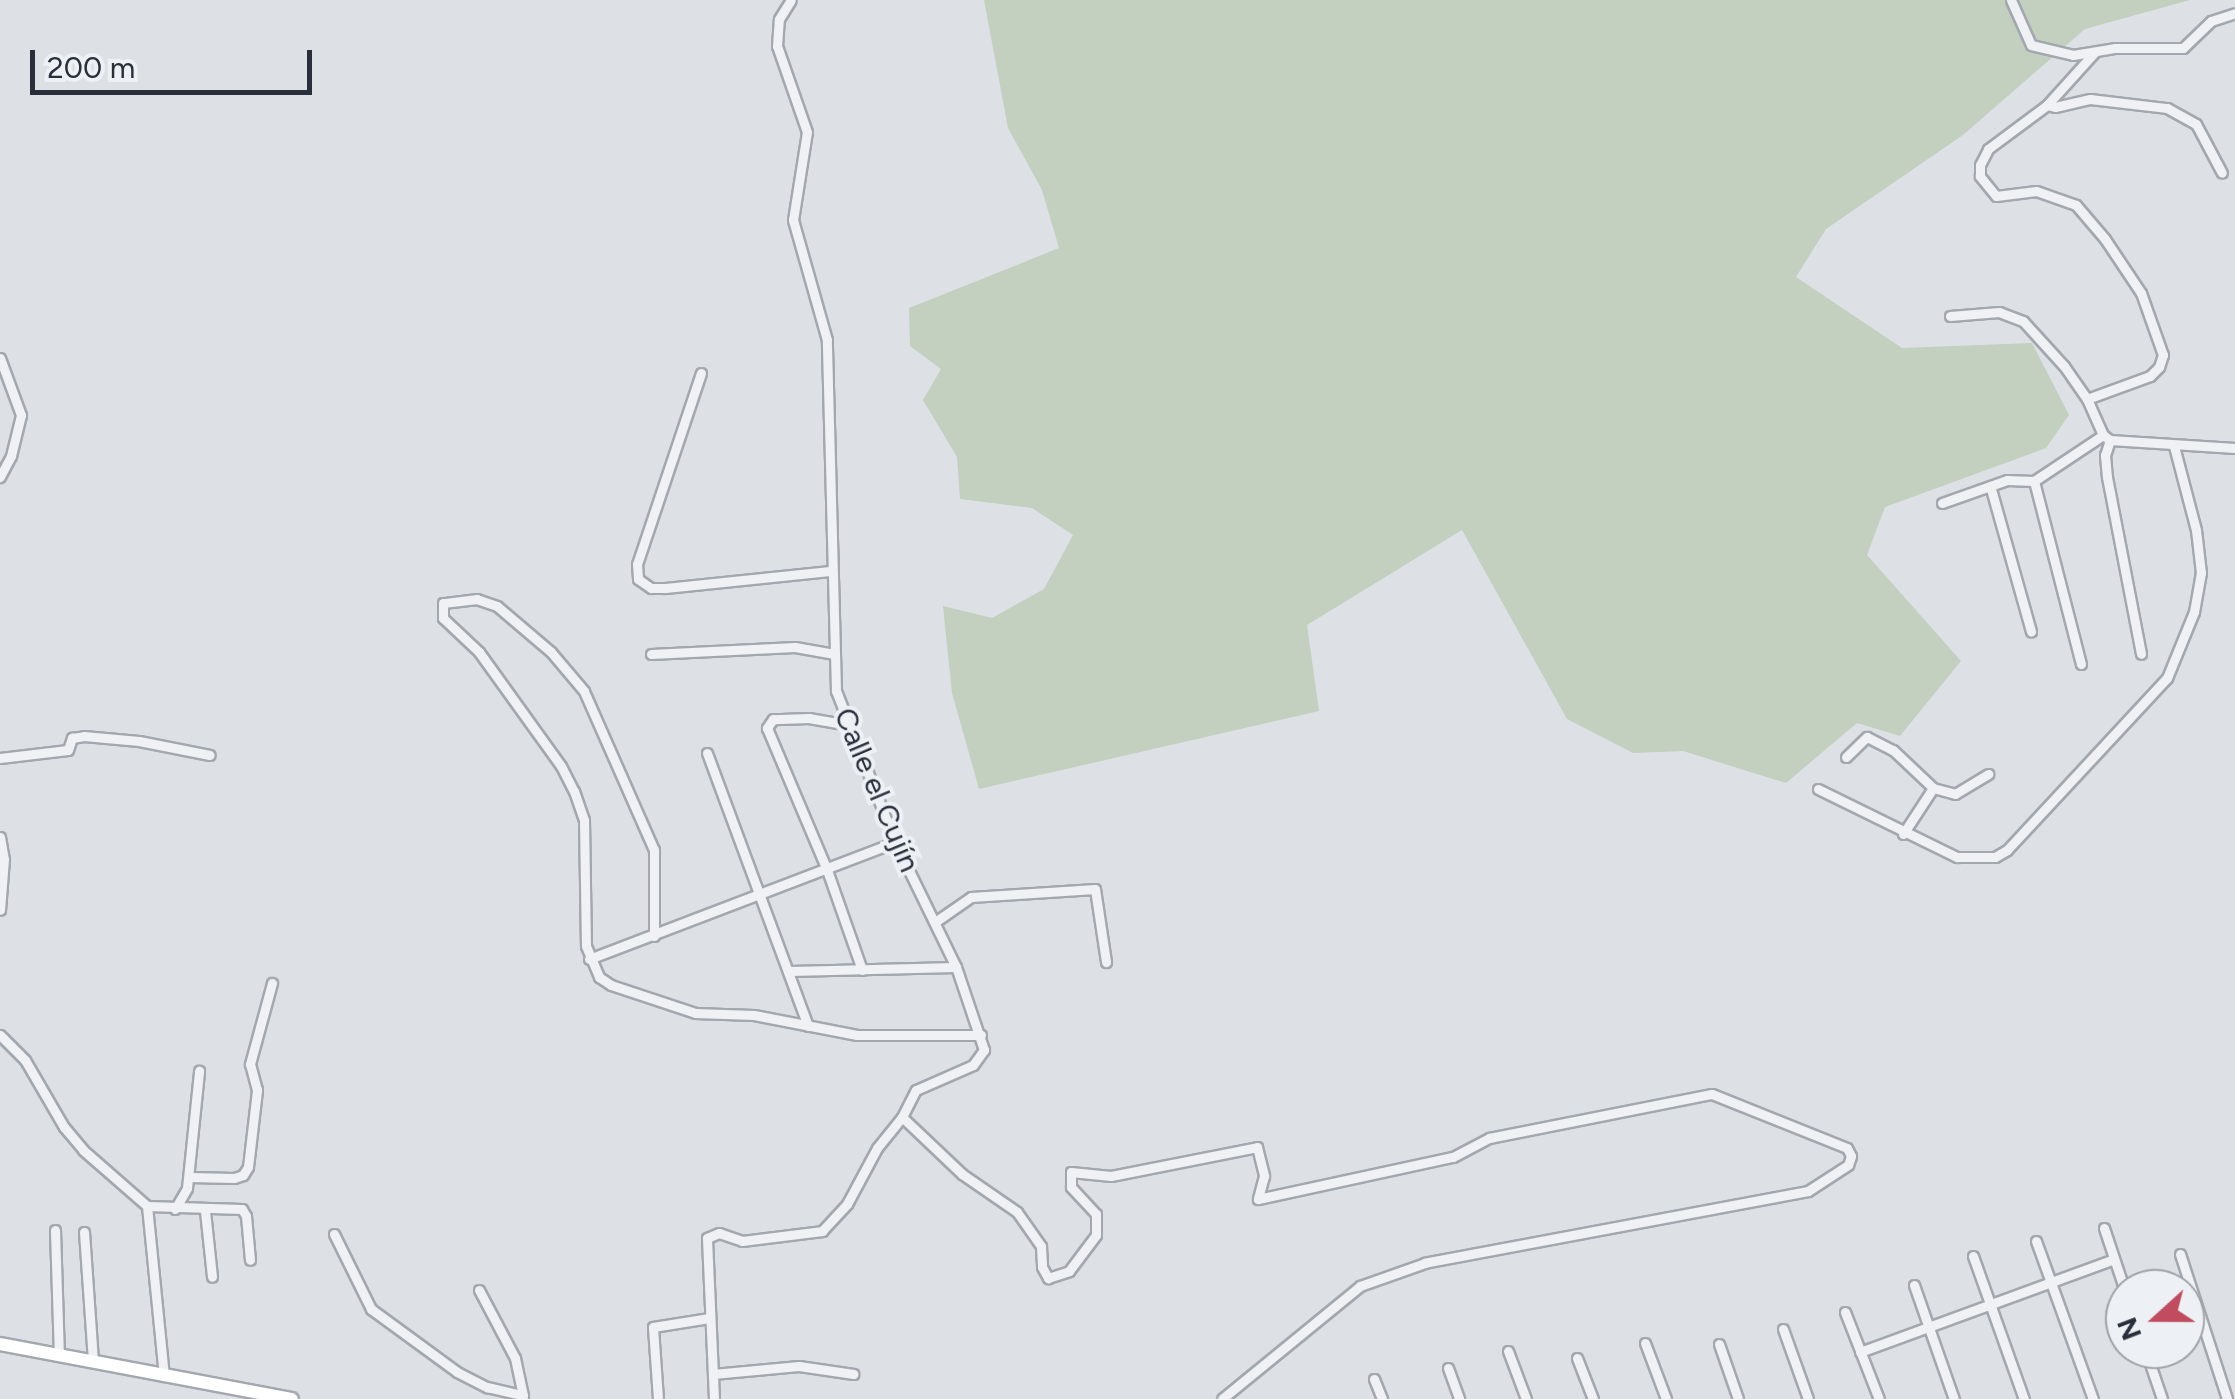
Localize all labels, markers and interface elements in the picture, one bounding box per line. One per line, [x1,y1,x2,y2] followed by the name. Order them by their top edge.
[35,30,318,92] scale bar
[47,49,135,86] text: 200 m
[826,703,928,877] street label: Calle el Cujín
[2105,1269,2205,1369] north arrow
[2109,1313,2149,1345] text: N

